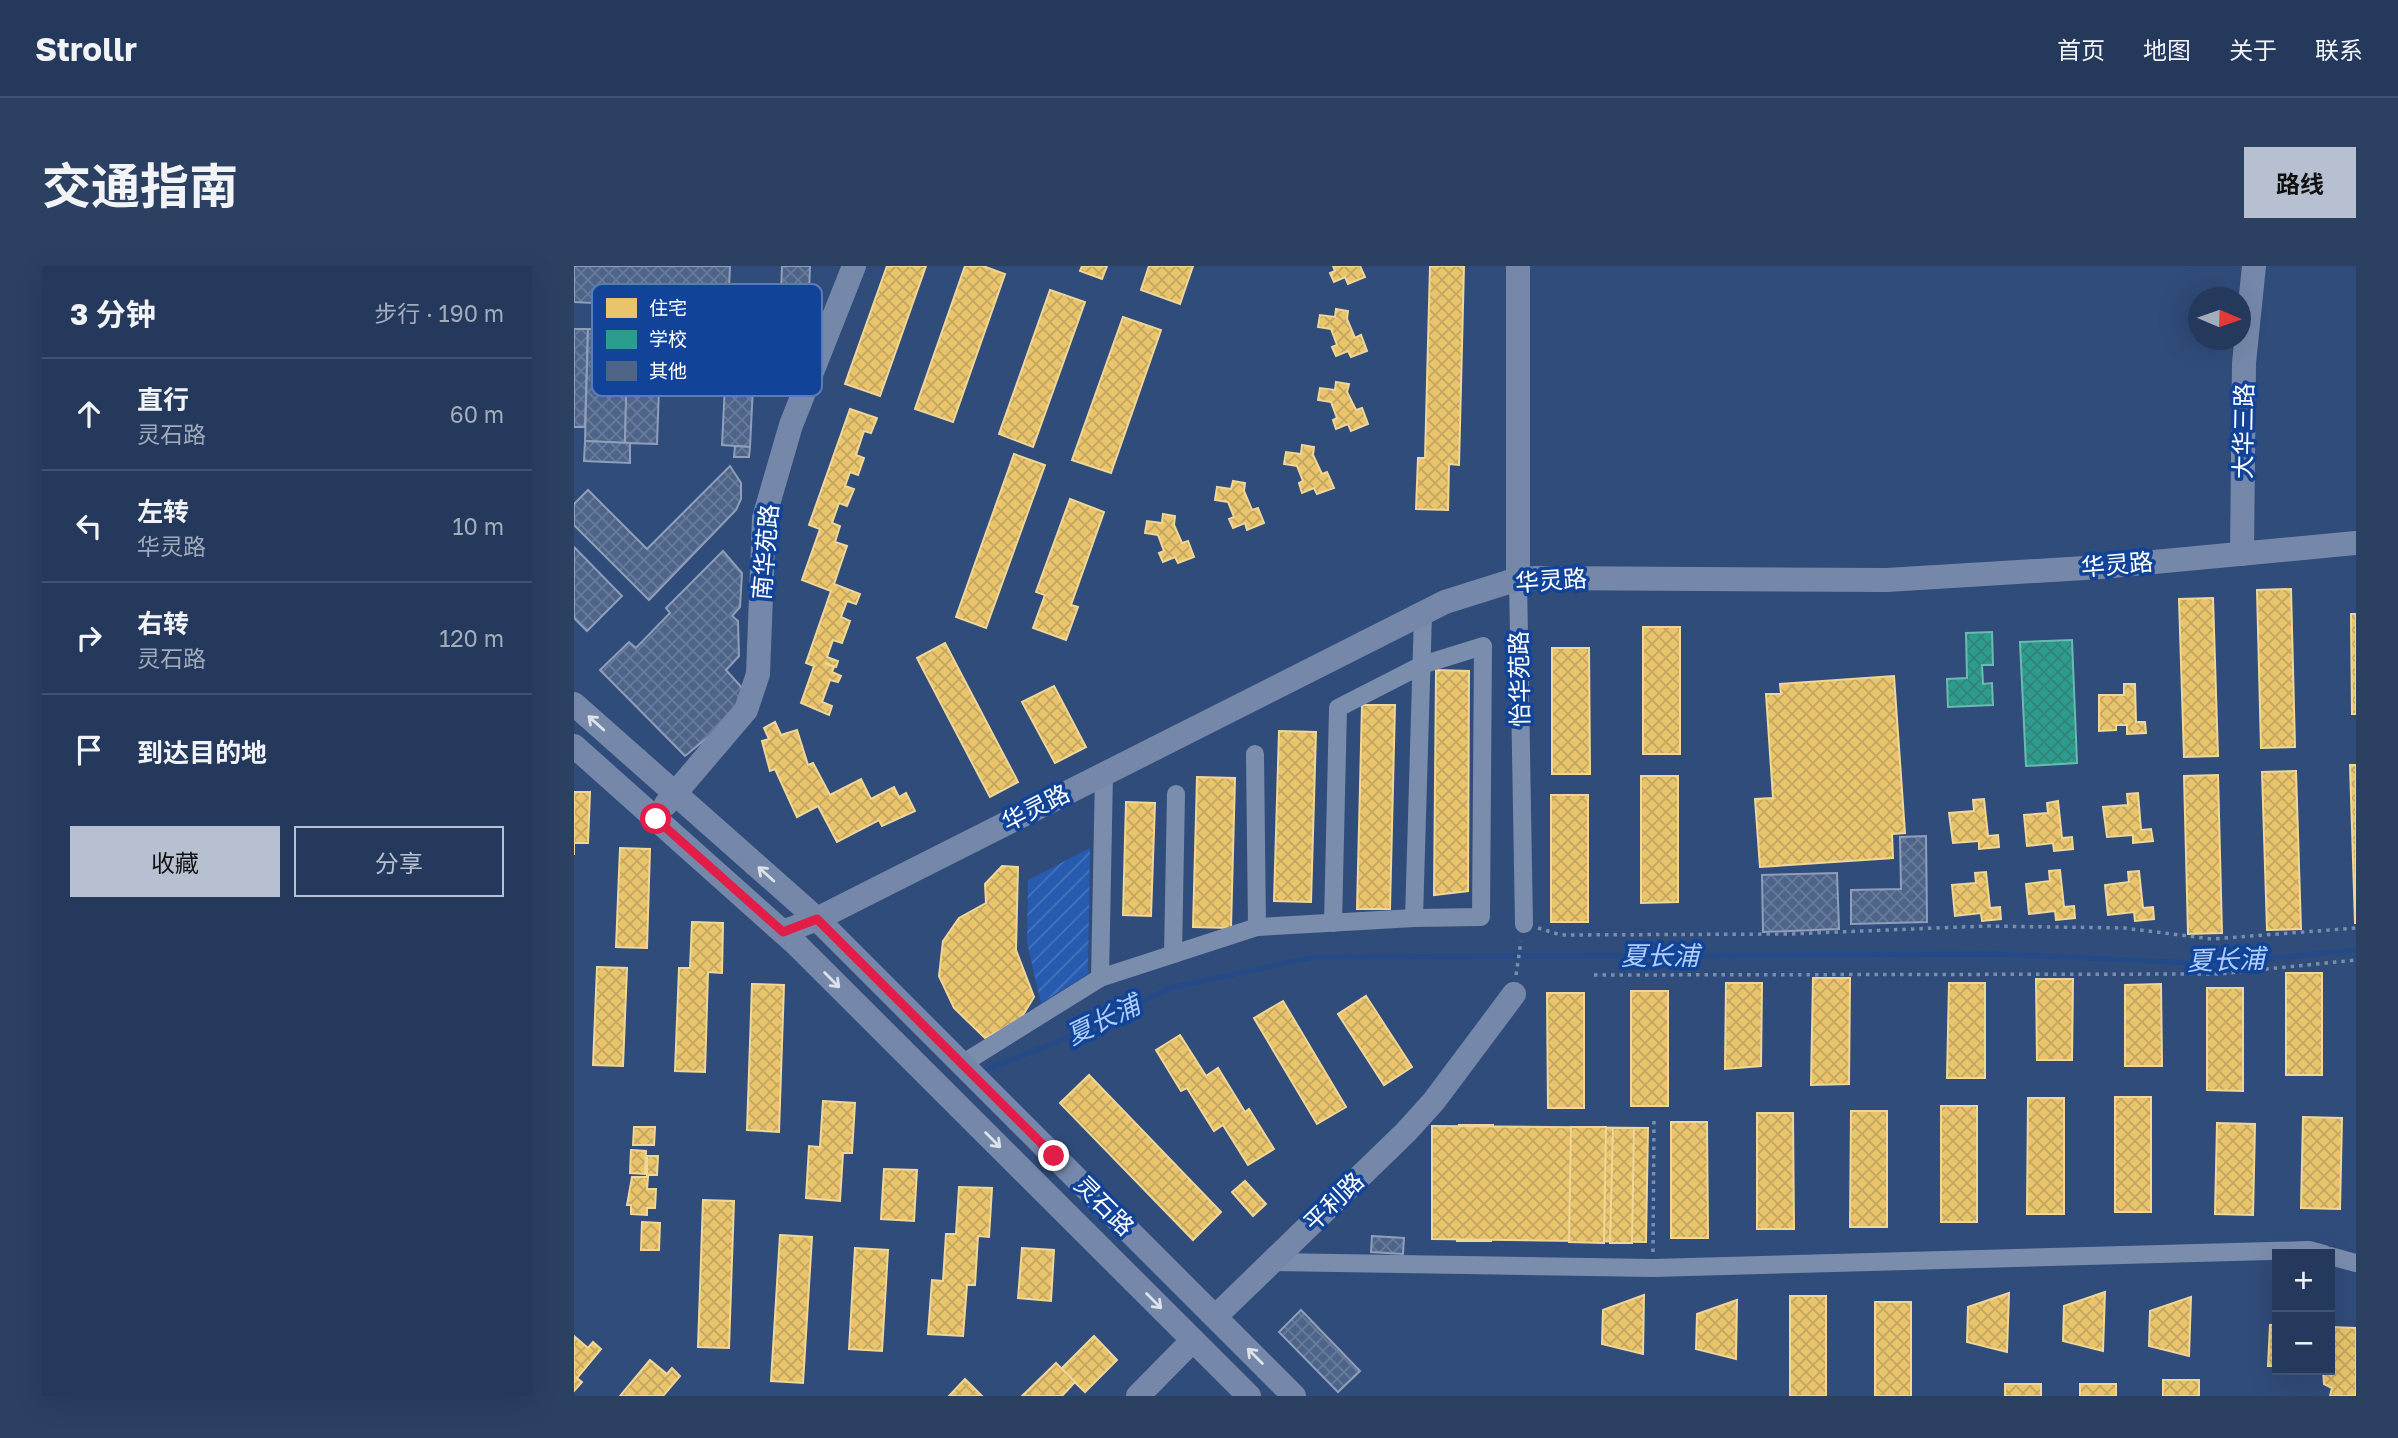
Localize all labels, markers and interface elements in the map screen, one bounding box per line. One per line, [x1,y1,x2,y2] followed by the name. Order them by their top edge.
[35,29,137,68] text: Strollr
[2057,35,2105,64] text: 首页
[2143,35,2191,64] text: 地图
[2229,35,2277,64] text: 关于
[2315,35,2363,64] text: 联系
[2244,147,2356,218] button: 路线
[42,156,238,215] text: 交通指南
[592,284,822,396] legend
[2188,287,2251,350] north arrow
[70,296,156,332] text: 3 分钟
[649,296,687,319] text: 住宅
[374,299,504,327] text: 步行 · 190 m
[649,327,687,350] text: 学校
[649,359,687,382] text: 其他
[2227,383,2258,479] street label: 大华三路
[137,384,189,415] text: 直行
[70,395,108,433] icon: ahead
[450,400,504,428] text: 60 m
[137,420,206,448] text: 灵石路
[137,496,189,527] text: 左转
[746,503,783,601] street label: 南华苑路
[70,507,108,545] icon: left
[452,512,504,540] text: 10 m
[137,532,206,560] text: 华灵路
[2080,546,2154,581] street label: 华灵路
[1514,563,1588,596] street label: 华灵路
[137,608,189,639] text: 右转
[70,619,108,657] icon: right
[439,624,504,652] text: 120 m
[1503,631,1534,727] street label: 怡华苑路
[137,644,206,672] text: 灵石路
[587,715,605,731] one-way arrow
[70,731,108,769] icon: arrive
[137,737,267,768] text: 到达目的地
[997,777,1074,836] street label: 华灵路
[640,803,671,834] route start
[70,826,280,897] button: 收藏
[294,826,504,897] button: 分享
[757,866,775,882] one-way arrow
[1621,940,1703,971] water label: 夏长浦
[2186,943,2269,976] water label: 夏长浦
[824,971,841,988] one-way arrow
[1061,987,1148,1051] water label: 夏长浦
[985,1132,1002,1149] one-way arrow
[1038,1140,1069,1171] route end
[1297,1165,1369,1236] street label: 平利路
[1069,1169,1141,1241] street label: 灵石路
[2272,1249,2335,1375] map controls
[2272,1249,2335,1312] button: +
[1146,1292,1163,1309] one-way arrow
[2272,1312,2335,1375] button: −
[1246,1348,1263,1365] one-way arrow

